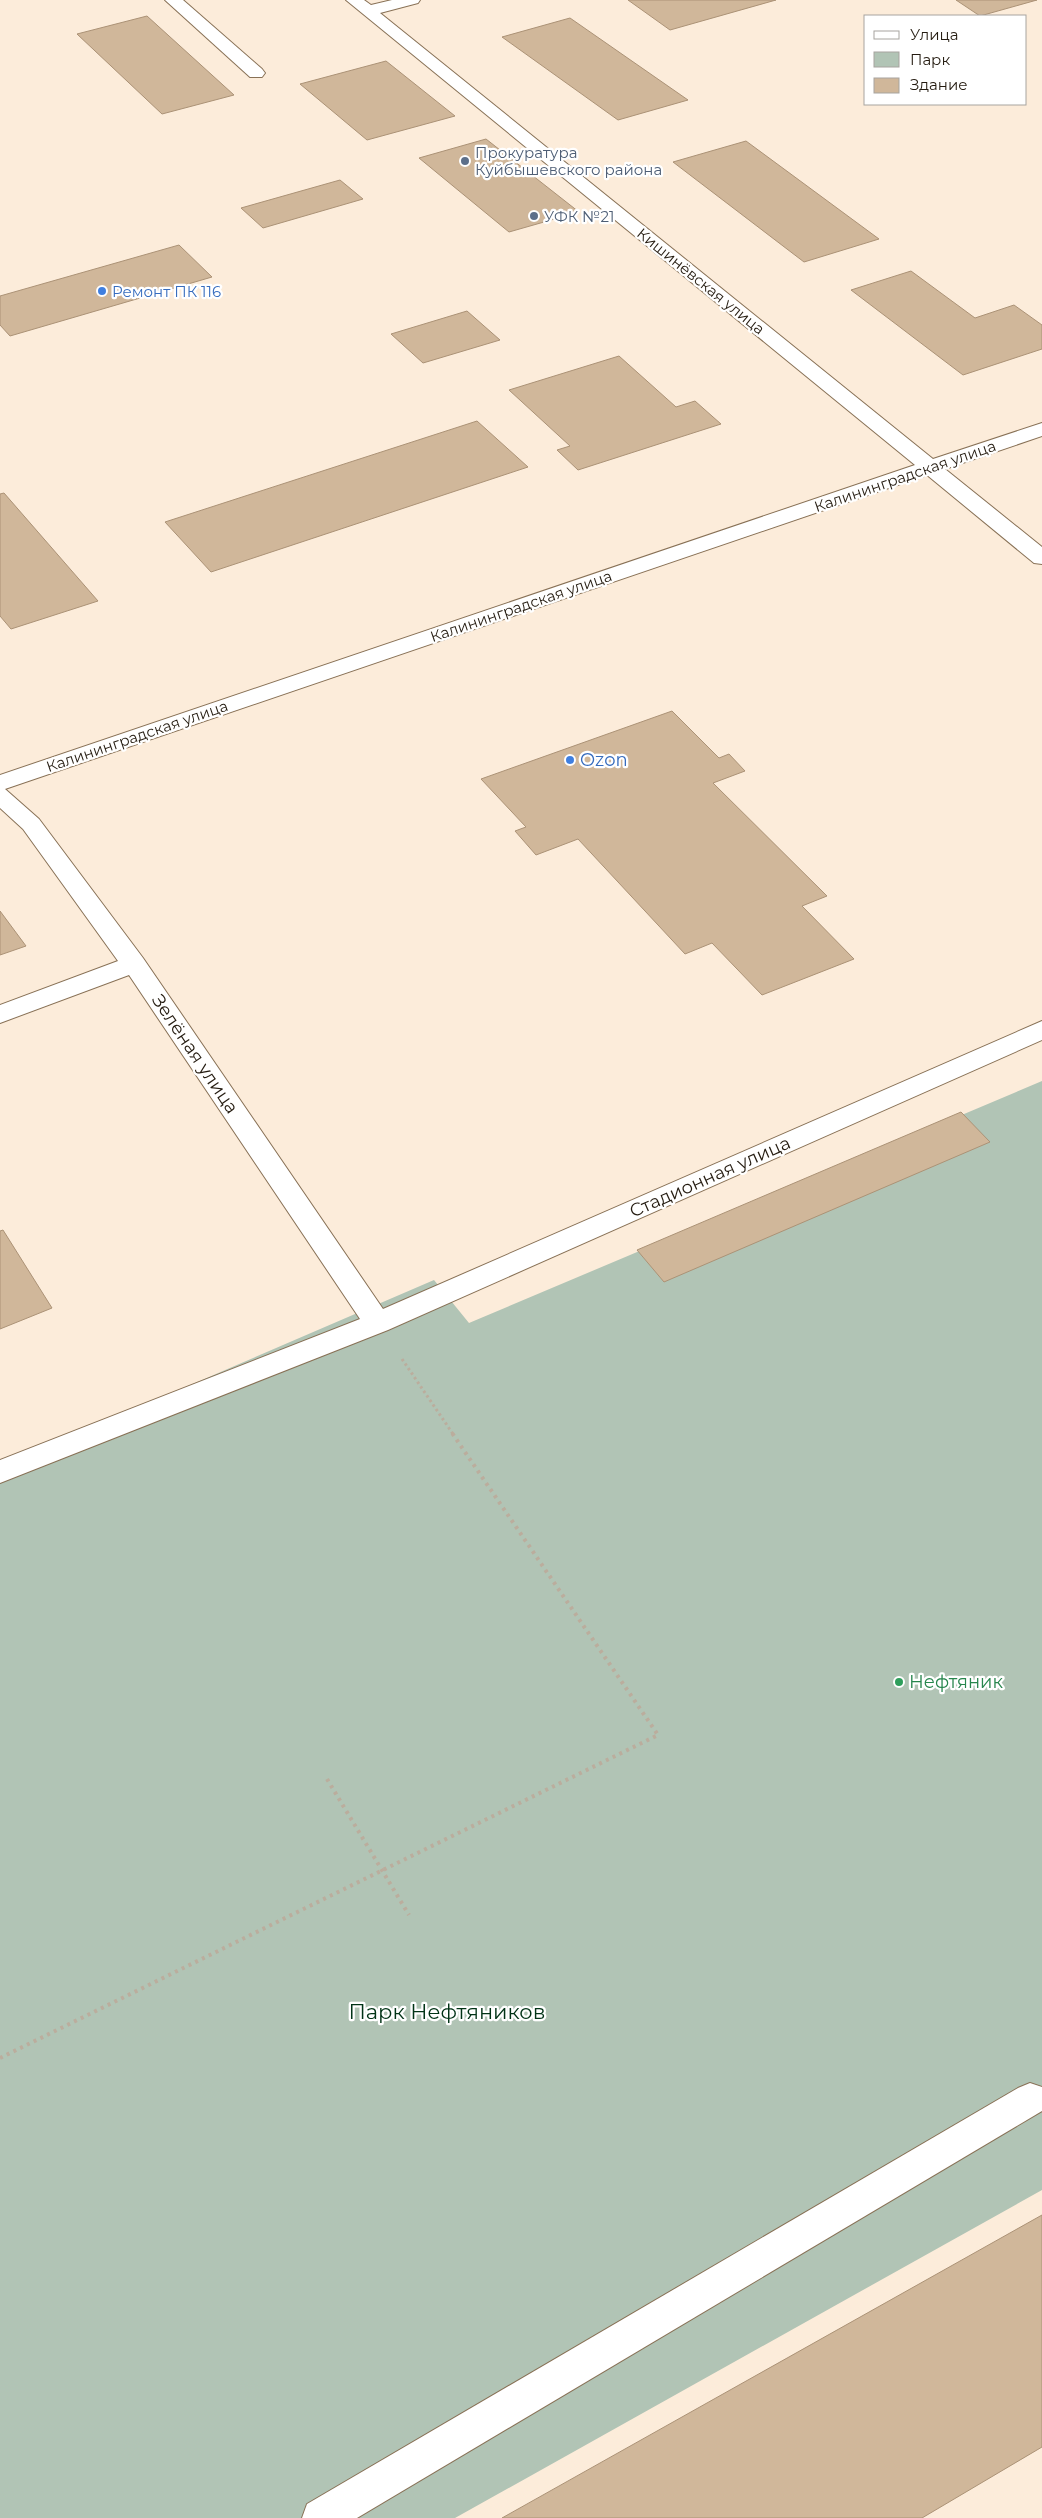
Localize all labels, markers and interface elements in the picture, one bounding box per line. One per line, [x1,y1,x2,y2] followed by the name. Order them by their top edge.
[864,15,1027,105] legend
[910,25,958,44] text: Улица
[910,50,950,69] text: Парк
[910,75,968,94] text: Здание
[475,143,662,179] place label: Прокуратура Куйбышевского района
[459,155,471,167] marker: Прокуратура Куйбышевского района
[544,207,614,226] place label: УФК №21
[528,210,540,222] marker: УФК №21
[633,224,769,338] street label: Кишинёвская улица
[112,282,221,301] place label: Ремонт ПК 116
[96,285,108,297] marker: Ремонт ПК 116
[812,436,998,516] street label: Калининградская улица
[428,566,614,646] street label: Калининградская улица
[44,696,230,776] street label: Калининградская улица
[580,749,628,771] place label: Ozon
[564,754,576,766] marker: Ozon
[147,990,243,1118] street label: Зелёная улица
[626,1132,794,1222] street label: Стадионная улица
[909,1671,1003,1693] place label: Нефтяник
[893,1676,905,1688] marker: Нефтяник
[349,1999,545,2024] park label: Парк Нефтяников

